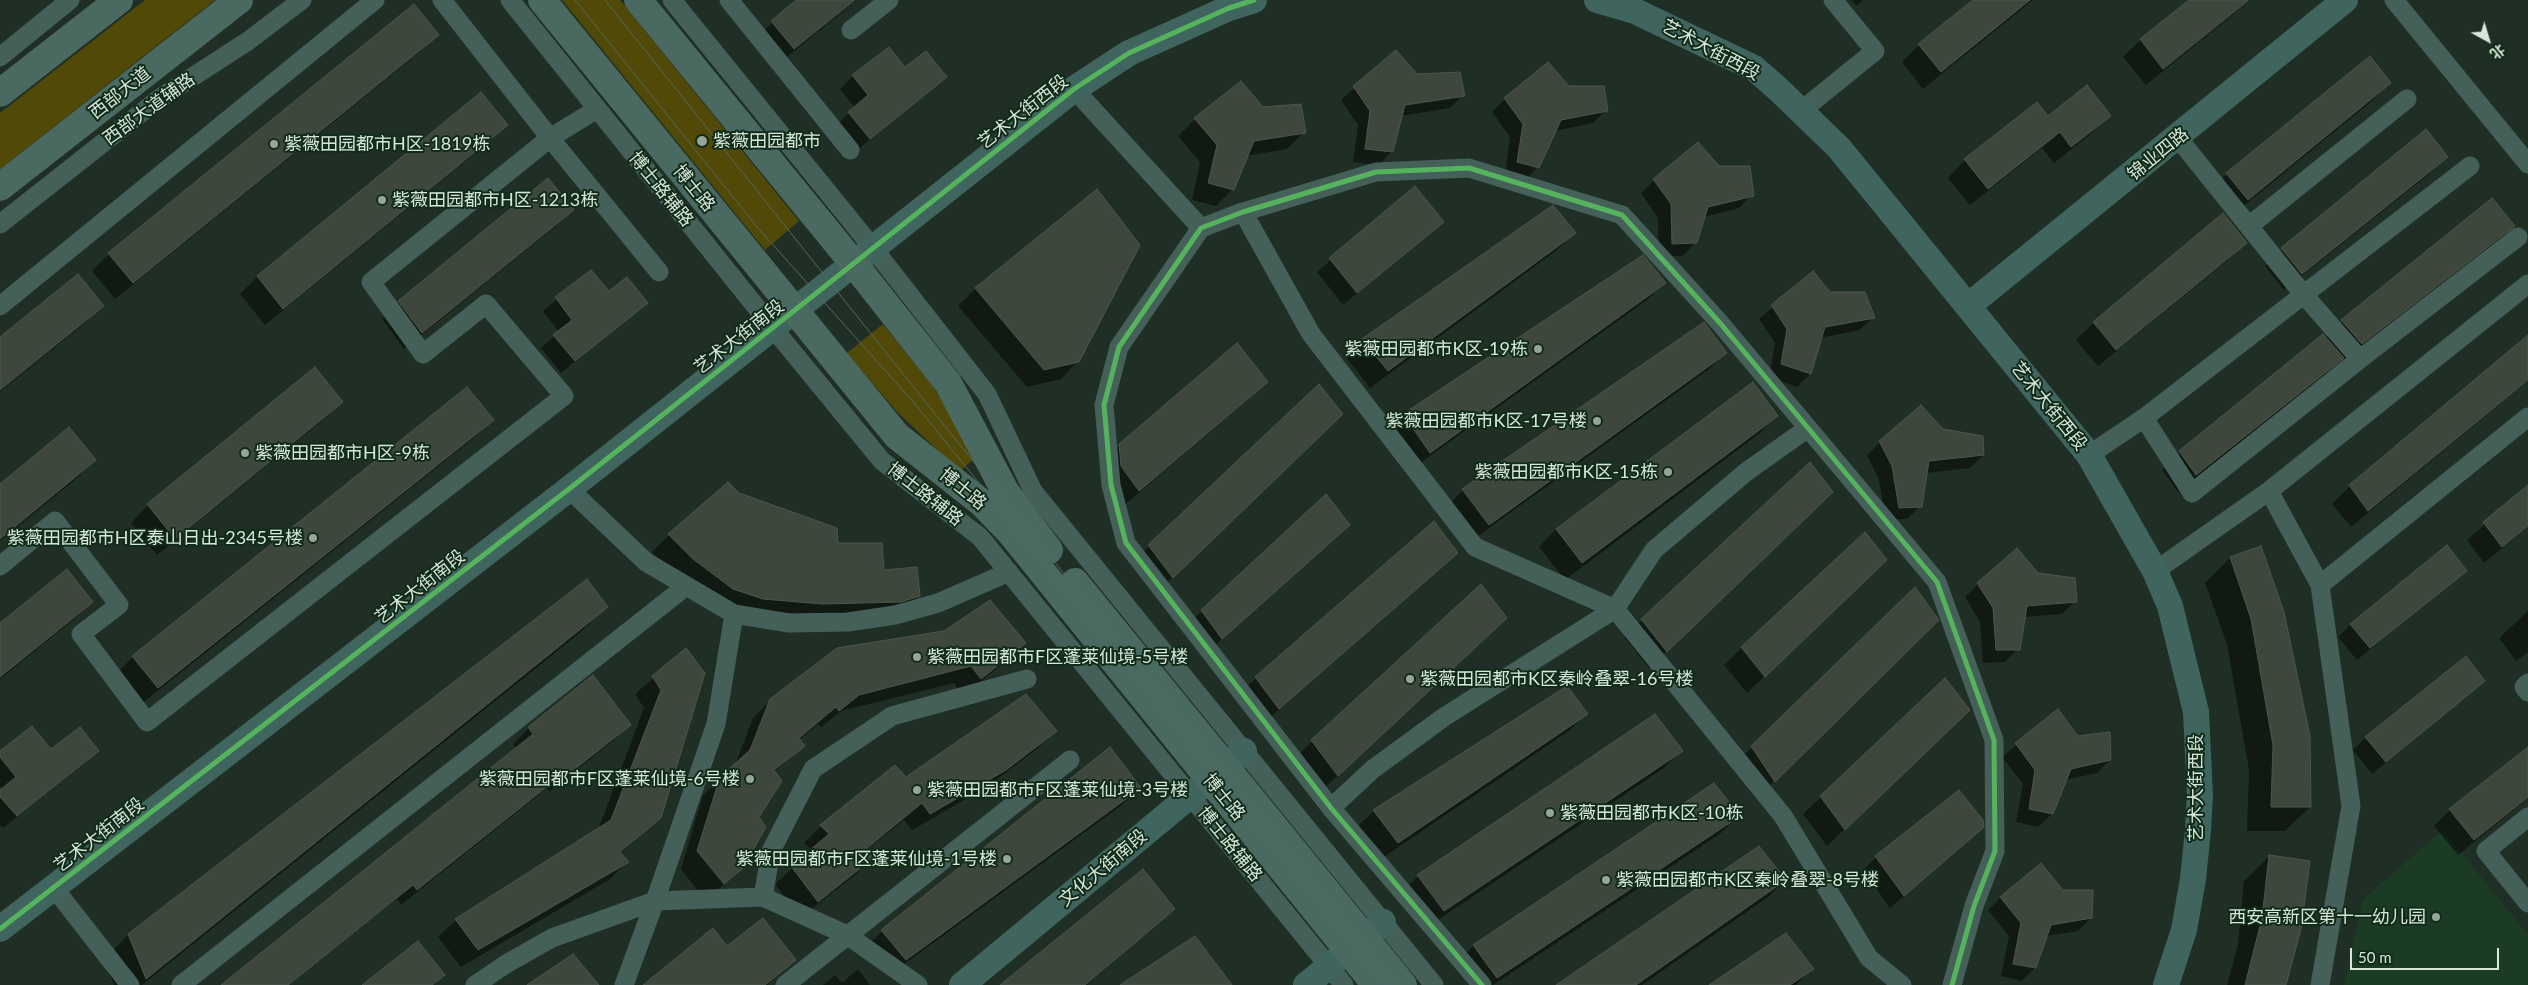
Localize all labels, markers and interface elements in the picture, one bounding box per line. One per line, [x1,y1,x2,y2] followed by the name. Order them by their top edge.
[1658,15,1764,85] street label: 艺术大街西段
[2463,15,2513,65] north arrow
[2487,41,2509,63] text: 北
[85,62,155,124] street label: 西部大道
[99,69,199,149] street label: 西部大道辅路
[974,70,1072,154] street label: 艺术大街西段
[2123,123,2193,185] street label: 锦业四路
[713,130,821,152] place label: 紫薇田园都市
[284,133,490,155] place label: 紫薇田园都市H区-1819栋
[695,134,709,148] marker: 紫薇田园都市
[268,138,280,150] marker: 紫薇田园都市H区-1819栋
[624,147,698,231] street label: 博士路辅路
[669,160,719,216] street label: 博士路
[392,189,598,211] place label: 紫薇田园都市H区-1213栋
[376,194,388,206] marker: 紫薇田园都市H区-1213栋
[690,295,788,379] street label: 艺术大街南段
[1345,338,1528,360] place label: 紫薇田园都市K区-19栋
[1532,343,1544,355] marker: 紫薇田园都市K区-19栋
[2007,357,2091,455] street label: 艺术大街西段
[1386,410,1587,432] place label: 紫薇田园都市K区-17号楼
[1591,415,1603,427] marker: 紫薇田园都市K区-17号楼
[255,442,430,464] place label: 紫薇田园都市H区-9栋
[239,447,251,459] marker: 紫薇田园都市H区-9栋
[883,458,967,530] street label: 博士路辅路
[1475,461,1658,483] place label: 紫薇田园都市K区-15栋
[935,464,991,514] street label: 博士路
[1662,466,1674,478] marker: 紫薇田园都市K区-15栋
[7,527,303,549] place label: 紫薇田园都市H区泰山日出-2345号楼
[307,532,319,544] marker: 紫薇田园都市H区泰山日出-2345号楼
[371,545,469,629] street label: 艺术大街南段
[927,646,1188,668] place label: 紫薇田园都市F区蓬莱仙境-5号楼
[911,651,923,663] marker: 紫薇田园都市F区蓬莱仙境-5号楼
[1420,668,1693,690] place label: 紫薇田园都市K区秦岭叠翠-16号楼
[1404,673,1416,685] marker: 紫薇田园都市K区秦岭叠翠-16号楼
[2185,734,2207,842] street label: 艺术大街西段
[479,768,740,790] place label: 紫薇田园都市F区蓬莱仙境-6号楼
[1199,769,1249,825] street label: 博士路
[744,773,756,785] marker: 紫薇田园都市F区蓬莱仙境-6号楼
[927,779,1188,801] place label: 紫薇田园都市F区蓬莱仙境-3号楼
[911,784,923,796] marker: 紫薇田园都市F区蓬莱仙境-3号楼
[50,793,148,877] street label: 艺术大街南段
[1193,802,1267,886] street label: 博士路辅路
[1560,802,1743,824] place label: 紫薇田园都市K区-10栋
[1544,807,1556,819] marker: 紫薇田园都市K区-10栋
[1055,825,1151,911] street label: 文化大街南段
[736,848,997,870] place label: 紫薇田园都市F区蓬莱仙境-1号楼
[1001,853,1013,865] marker: 紫薇田园都市F区蓬莱仙境-1号楼
[1616,869,1879,891] place label: 紫薇田园都市K区秦岭叠翠-8号楼
[1600,874,1612,886] marker: 紫薇田园都市K区秦岭叠翠-8号楼
[2228,906,2426,928] place label: 西安高新区第十一幼儿园
[2430,911,2442,923] marker: 西安高新区第十一幼儿园
[2353,938,2502,970] scale bar
[2358,948,2392,966] text: 50 m

